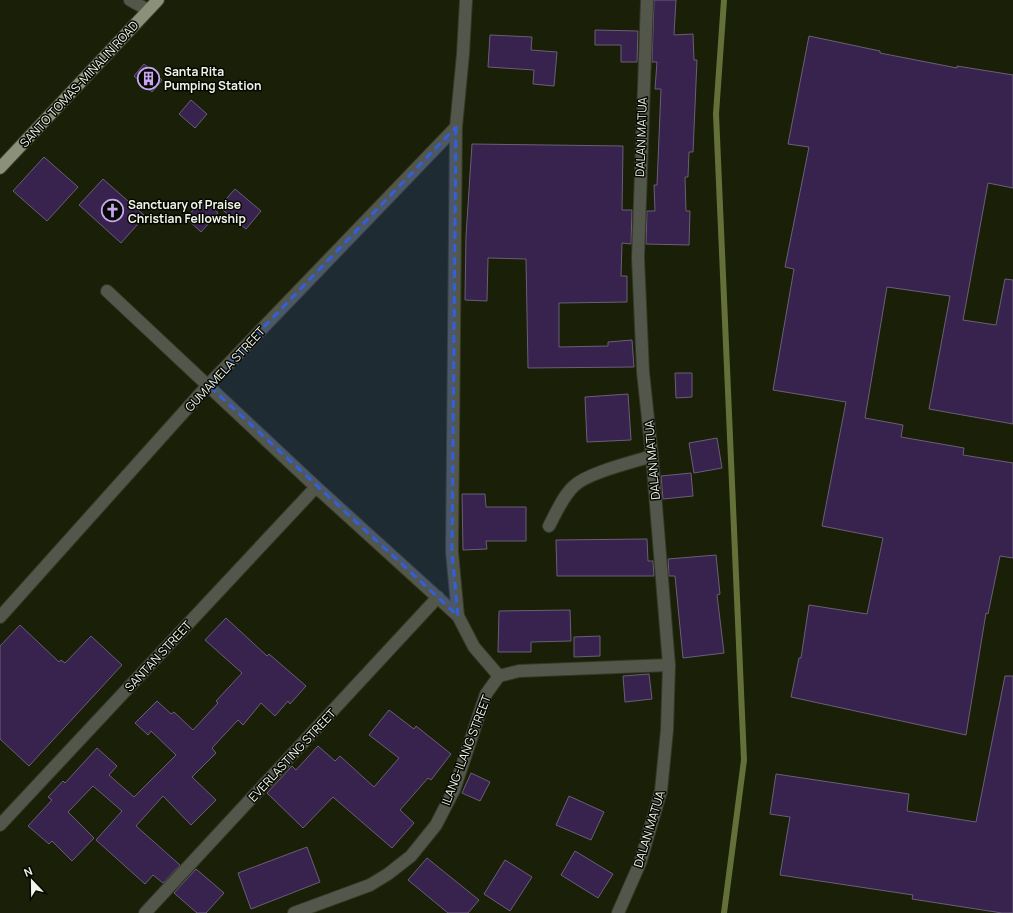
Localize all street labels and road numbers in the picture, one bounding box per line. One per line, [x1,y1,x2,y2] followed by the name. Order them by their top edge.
[16,17,142,151] street label: SANTO TOMAS-MINALIN ROAD
[631,97,651,177] street label: DALAN MATUA
[181,322,269,415] street label: GUMAMELA STREET
[640,419,664,500] street label: DALAN MATUA
[121,616,196,695] street label: SANTAN STREET
[437,692,495,808] street label: ILANG-ILANG STREET
[244,704,340,805] street label: EVERLASTING STREET
[629,788,669,870] street label: DALAN MATUA

